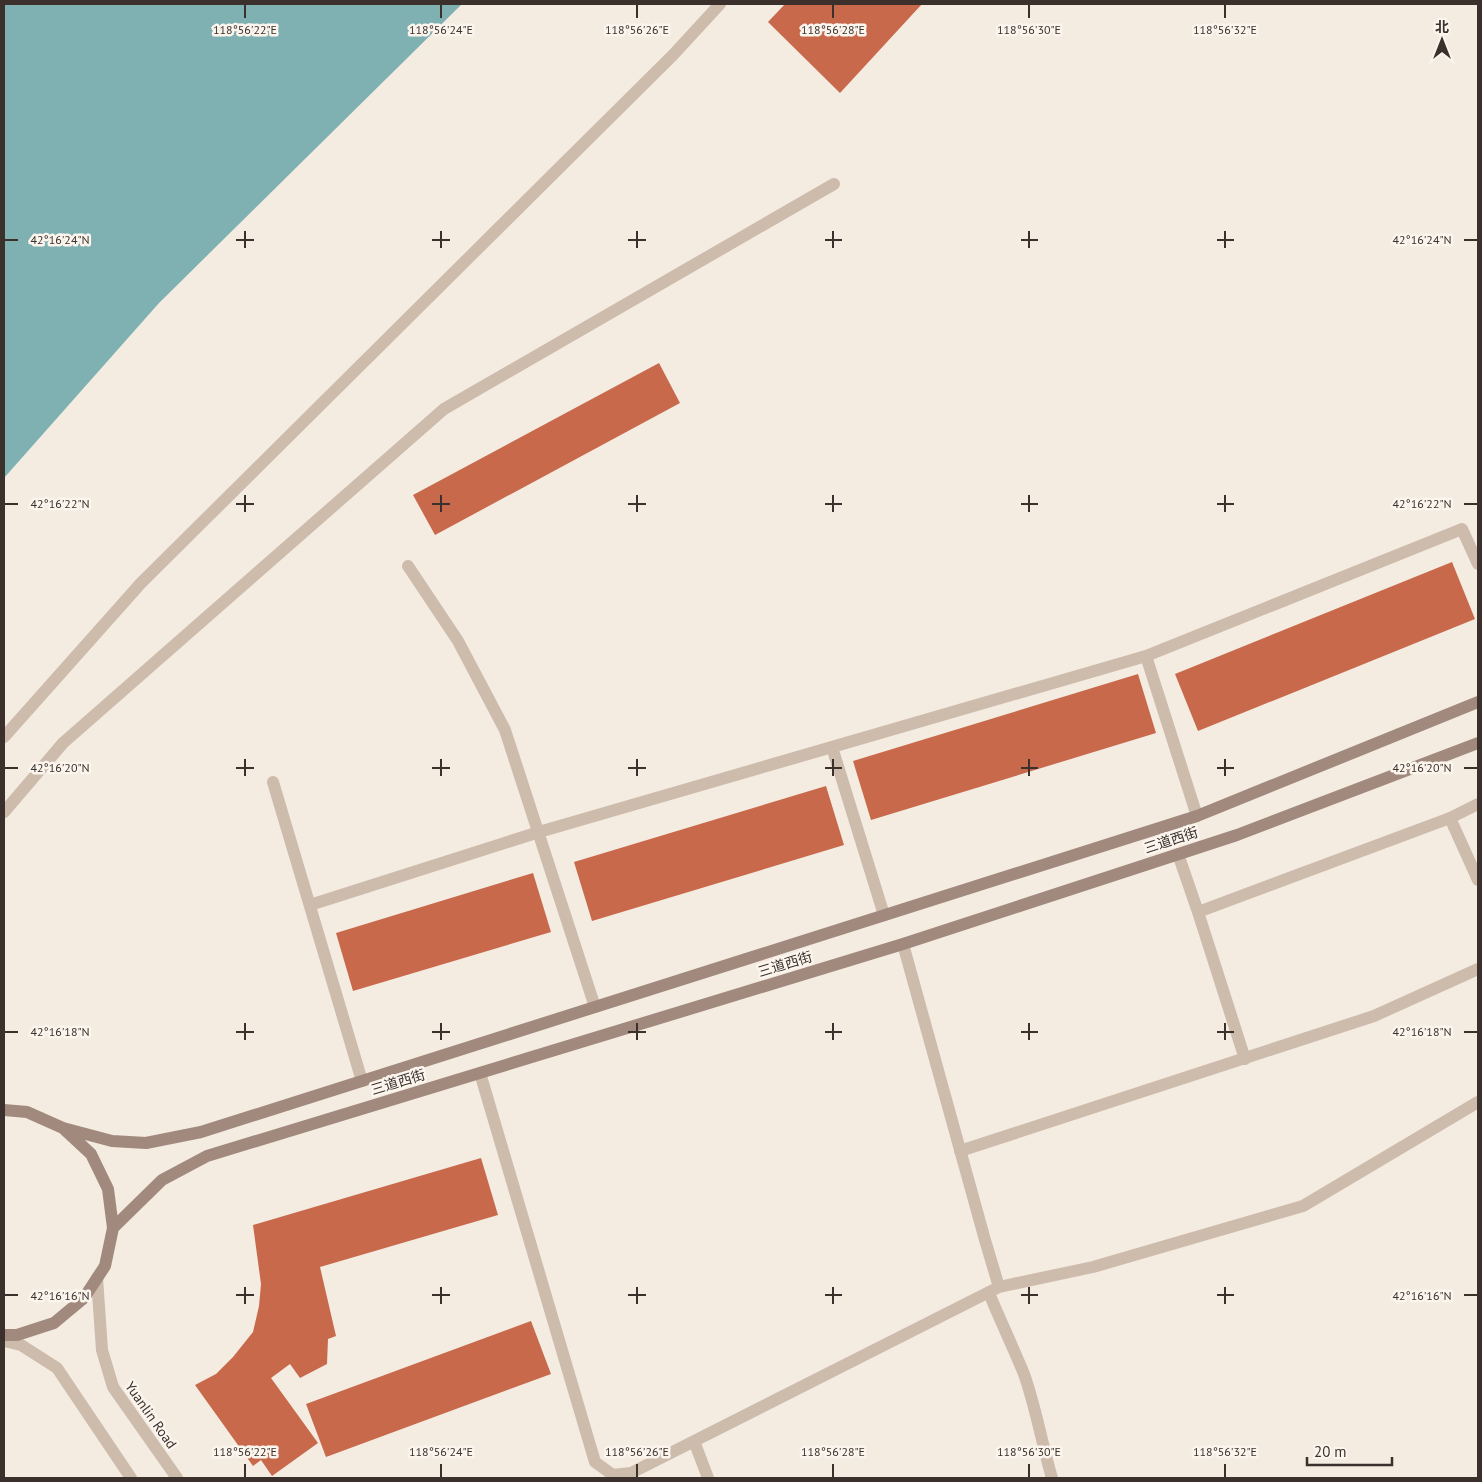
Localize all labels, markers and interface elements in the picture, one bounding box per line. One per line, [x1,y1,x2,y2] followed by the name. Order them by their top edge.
[1417,15,1467,65] north arrow
[1435,18,1449,36] text: 北
[213,22,277,37] text: 118°56'22"E
[409,22,473,37] text: 118°56'24"E
[605,22,669,37] text: 118°56'26"E
[801,22,865,37] text: 118°56'28"E
[997,22,1061,37] text: 118°56'30"E
[1193,22,1257,37] text: 118°56'32"E
[30,232,90,247] text: 42°16'24"N
[1392,232,1452,247] text: 42°16'24"N
[30,496,90,511] text: 42°16'22"N
[1392,496,1452,511] text: 42°16'22"N
[30,760,90,775] text: 42°16'20"N
[1392,760,1452,775] text: 42°16'20"N
[1142,823,1200,857] street label: 三道西街
[756,947,814,981] street label: 三道西街
[30,1024,90,1039] text: 42°16'18"N
[1392,1024,1452,1039] text: 42°16'18"N
[369,1065,427,1099] street label: 三道西街
[30,1288,90,1303] text: 42°16'16"N
[1392,1288,1452,1303] text: 42°16'16"N
[121,1378,181,1452] street label: Yuanlin Road
[1307,1434,1392,1466] scale bar
[1314,1442,1347,1461] text: 20 m
[213,1444,277,1459] text: 118°56'22"E
[409,1444,473,1459] text: 118°56'24"E
[605,1444,669,1459] text: 118°56'26"E
[801,1444,865,1459] text: 118°56'28"E
[997,1444,1061,1459] text: 118°56'30"E
[1193,1444,1257,1459] text: 118°56'32"E

